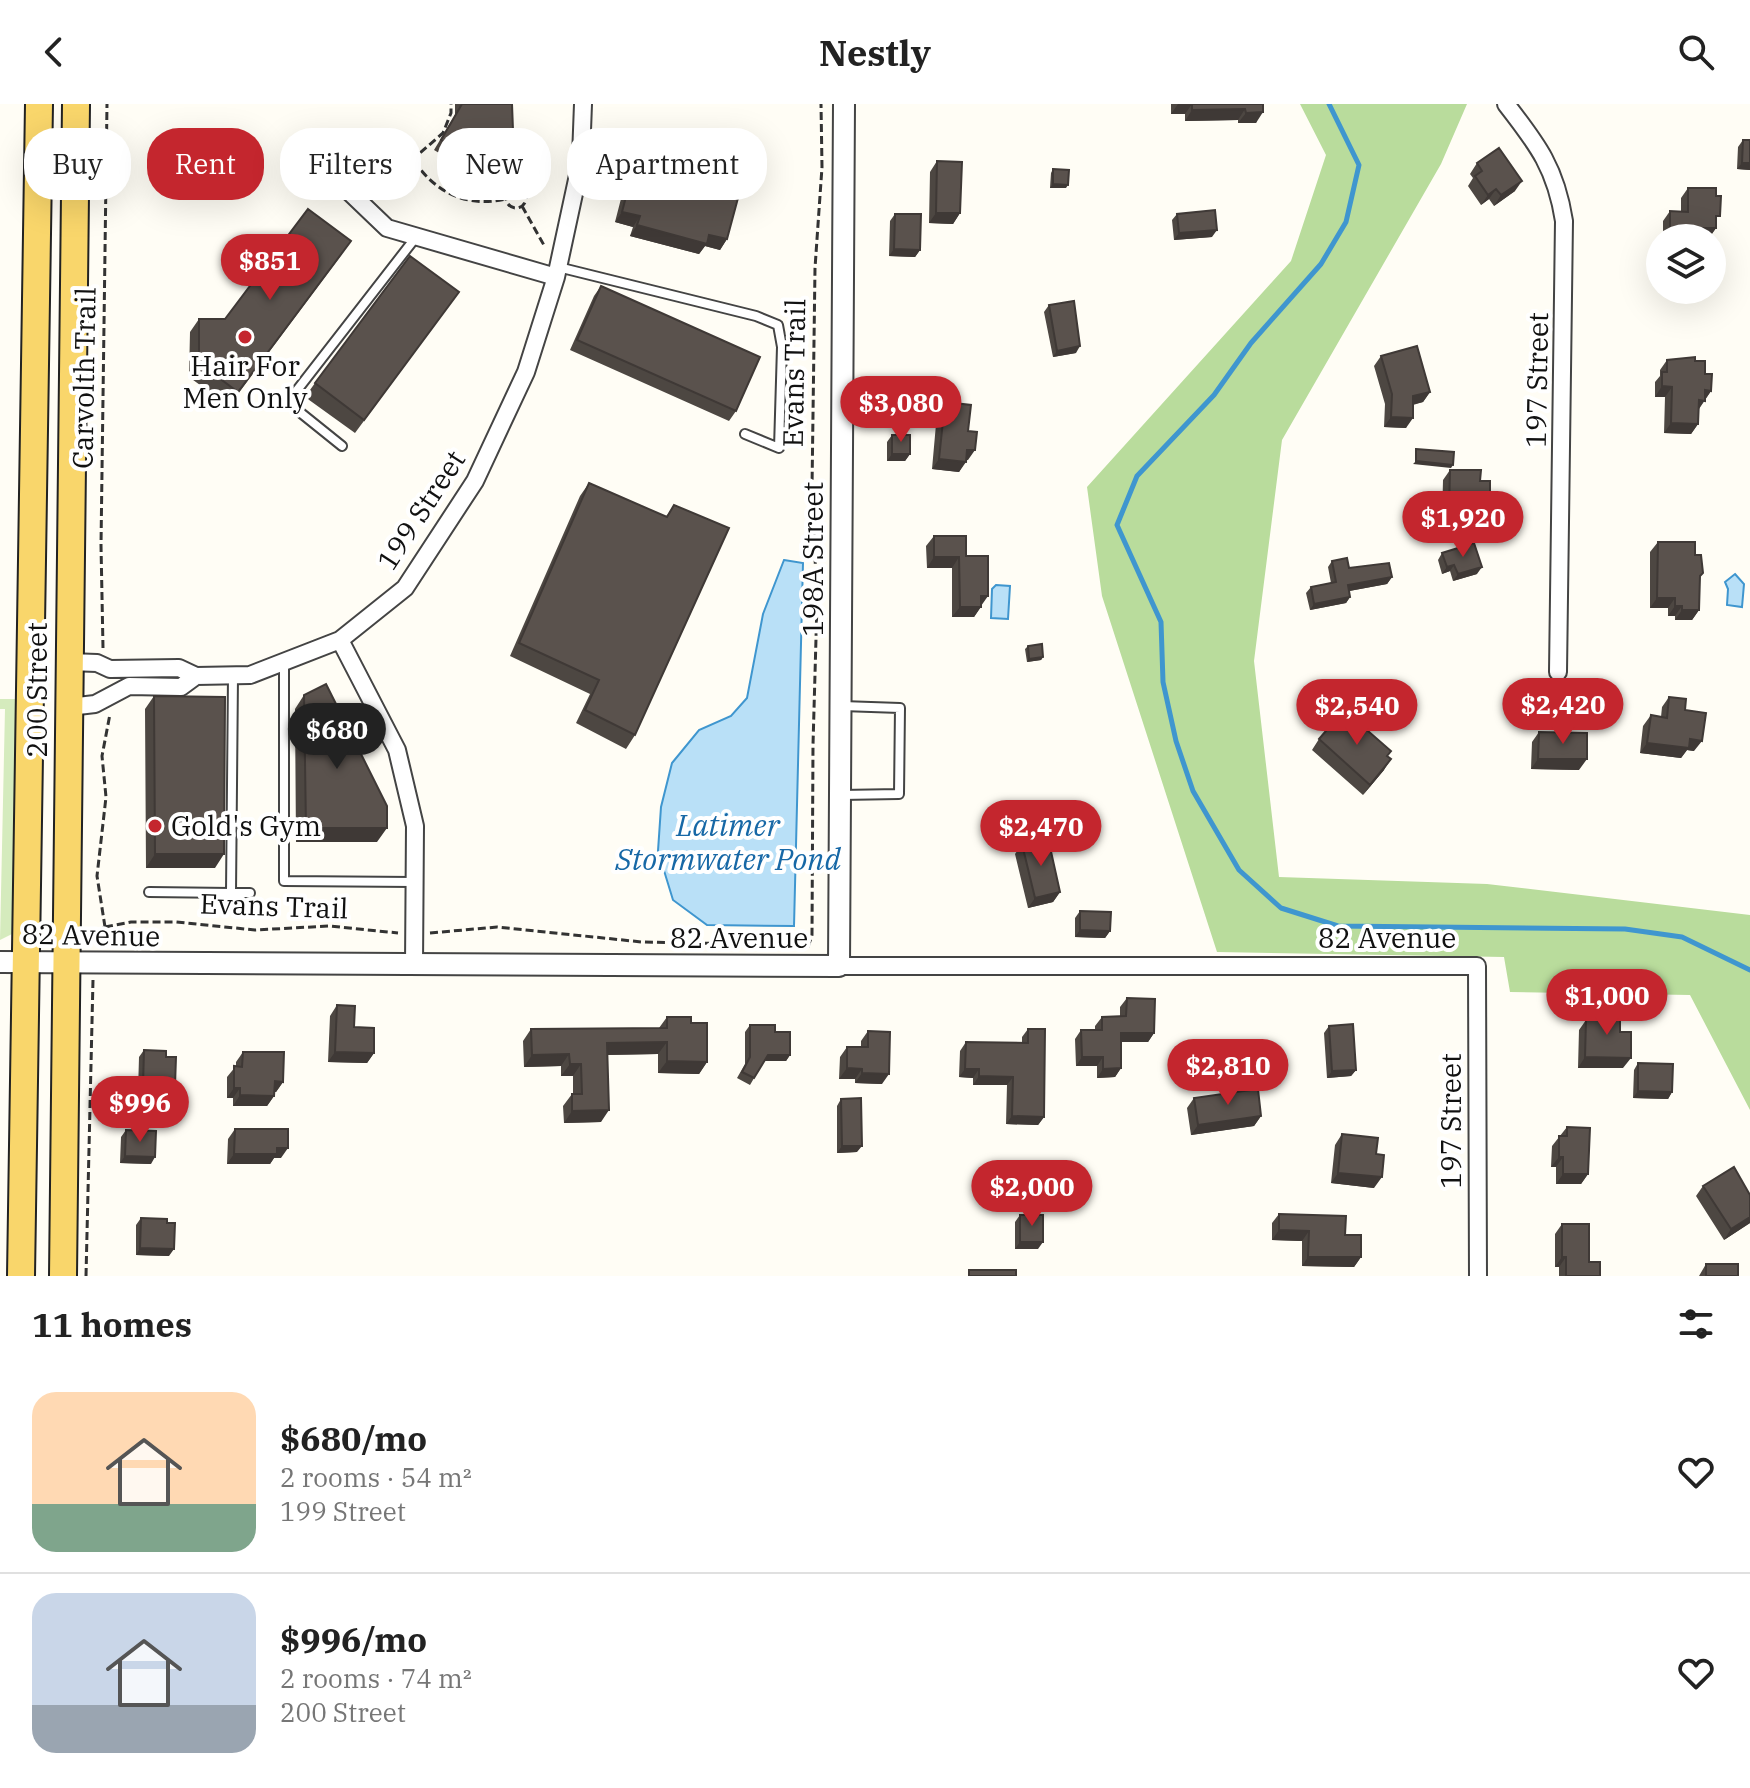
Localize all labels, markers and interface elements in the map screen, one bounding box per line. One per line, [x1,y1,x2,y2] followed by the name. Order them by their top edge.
[819,29,931,76] text: Nestly
[32,30,76,74] icon: back
[1674,30,1718,74] icon: search
[24,128,131,200] chip: Buy
[147,128,264,200] chip: Rent
[280,128,421,200] chip: Filters
[437,128,551,200] chip: New
[567,128,767,200] chip: Apartment
[1646,224,1726,304] map controls
[1646,224,1726,304] button: layers
[223,234,317,302] pin: $851
[239,243,301,277] text: $851
[63,287,104,469] street label: Carvolth Trail
[774,298,813,448] street label: Evans Trail
[1517,312,1556,448] street label: 197 Street
[236,328,254,346] marker: Hair For Men Only
[182,347,308,416] place label: Hair For Men Only
[836,376,966,444] pin: $3,080
[858,385,944,419] text: $3,080
[368,443,473,577] street label: 199 Street
[794,482,831,636] street label: 198A Street
[1398,491,1528,559] pin: $1,920
[1420,500,1506,534] text: $1,920
[18,622,55,758] street label: 200 Street
[1498,678,1628,746] pin: $2,420
[1292,679,1422,747] pin: $2,540
[1520,687,1606,721] text: $2,420
[1314,688,1400,722] text: $2,540
[290,703,384,771] pin: $680
[306,712,368,746] text: $680
[976,800,1106,868] pin: $2,470
[614,805,841,878] water label: Latimer Stormwater Pond
[171,807,321,844] place label: Gold's Gym
[998,809,1084,843] text: $2,470
[146,817,164,835] marker: Gold's Gym
[199,884,349,927] street label: Evans Trail
[21,915,161,954] street label: 82 Avenue
[670,919,808,956] street label: 82 Avenue
[1318,919,1456,956] street label: 82 Avenue
[1542,969,1672,1037] pin: $1,000
[1564,978,1650,1012] text: $1,000
[1163,1039,1293,1107] pin: $2,810
[1185,1048,1271,1082] text: $2,810
[1432,1053,1469,1189] street label: 197 Street
[93,1076,187,1144] pin: $996
[109,1085,171,1119] text: $996
[967,1160,1097,1228] pin: $2,000
[989,1169,1075,1203] text: $2,000
[32,1302,192,1346] text: 11 homes
[1674,1302,1718,1346] icon: filters
[280,1416,427,1460] text: $680/mo
[96,1424,192,1520] icon: home
[1674,1450,1718,1494] icon: heart
[280,1460,472,1494] text: 2 rooms · 54 m²
[280,1494,406,1528] text: 199 Street
[280,1617,427,1661] text: $996/mo
[96,1625,192,1721] icon: home
[1674,1651,1718,1695] icon: heart
[280,1661,472,1695] text: 2 rooms · 74 m²
[280,1695,406,1729] text: 200 Street

